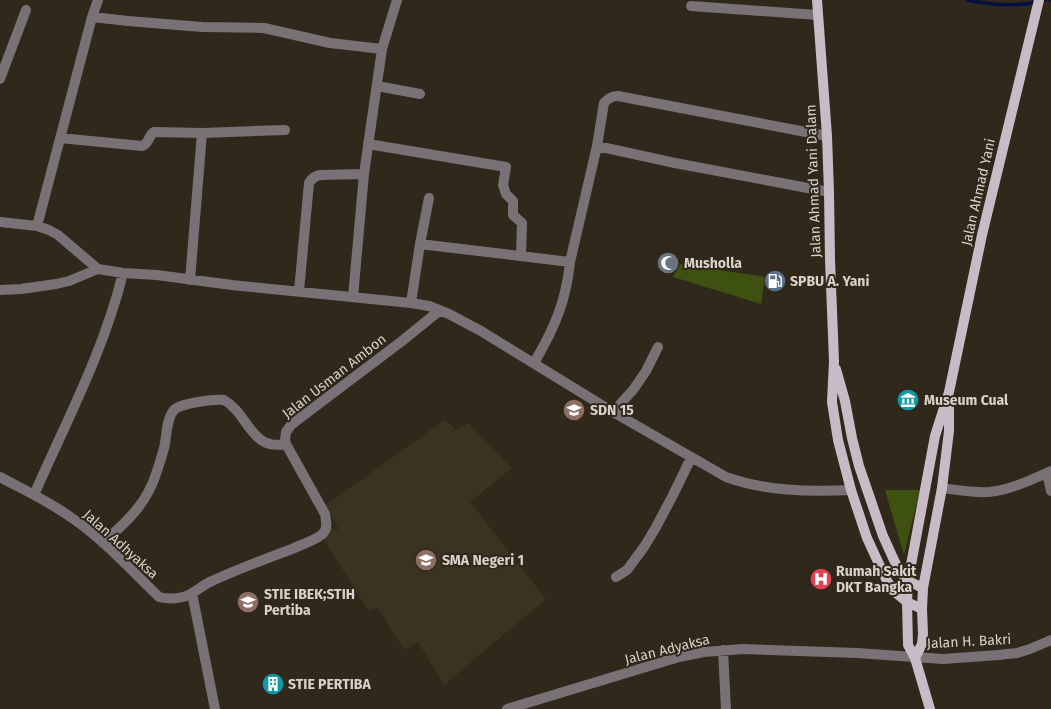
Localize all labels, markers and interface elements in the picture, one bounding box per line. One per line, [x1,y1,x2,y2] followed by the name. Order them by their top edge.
[802,104,825,258] street label: Jalan Ahmad Yani Dalam
[958,137,999,247] street label: Jalan Ahmad Yani
[655,250,681,276] mosque icon: Musholla
[684,255,742,272] place label: Musholla
[762,268,788,294] fuel station icon: SPBU A. Yani
[790,273,869,290] place label: SPBU A. Yani
[279,331,390,422] street label: Jalan Usman Ambon
[895,387,921,413] museum icon: Museum Cual
[924,392,1009,409] place label: Museum Cual
[561,397,587,423] school or university icon: SDN 15
[590,402,634,419] place label: SDN 15
[80,506,162,583] street label: Jalan Adhyaksa
[413,547,439,573] school or university icon: SMA Negeri 1
[442,552,524,569] place label: SMA Negeri 1
[836,563,917,596] place label: Rumah Sakit DKT Bangka
[808,566,834,592] hospital icon: Rumah Sakit DKT Bangka
[264,586,355,619] place label: STIE IBEK;STIH Pertiba
[235,589,261,615] school or university icon: STIE IBEK;STIH Pertiba
[623,631,711,668] street label: Jalan Adyaksa
[926,631,1012,652] street label: Jalan H. Bakri
[260,671,286,697] building icon: STIE PERTIBA
[288,676,371,693] place label: STIE PERTIBA

